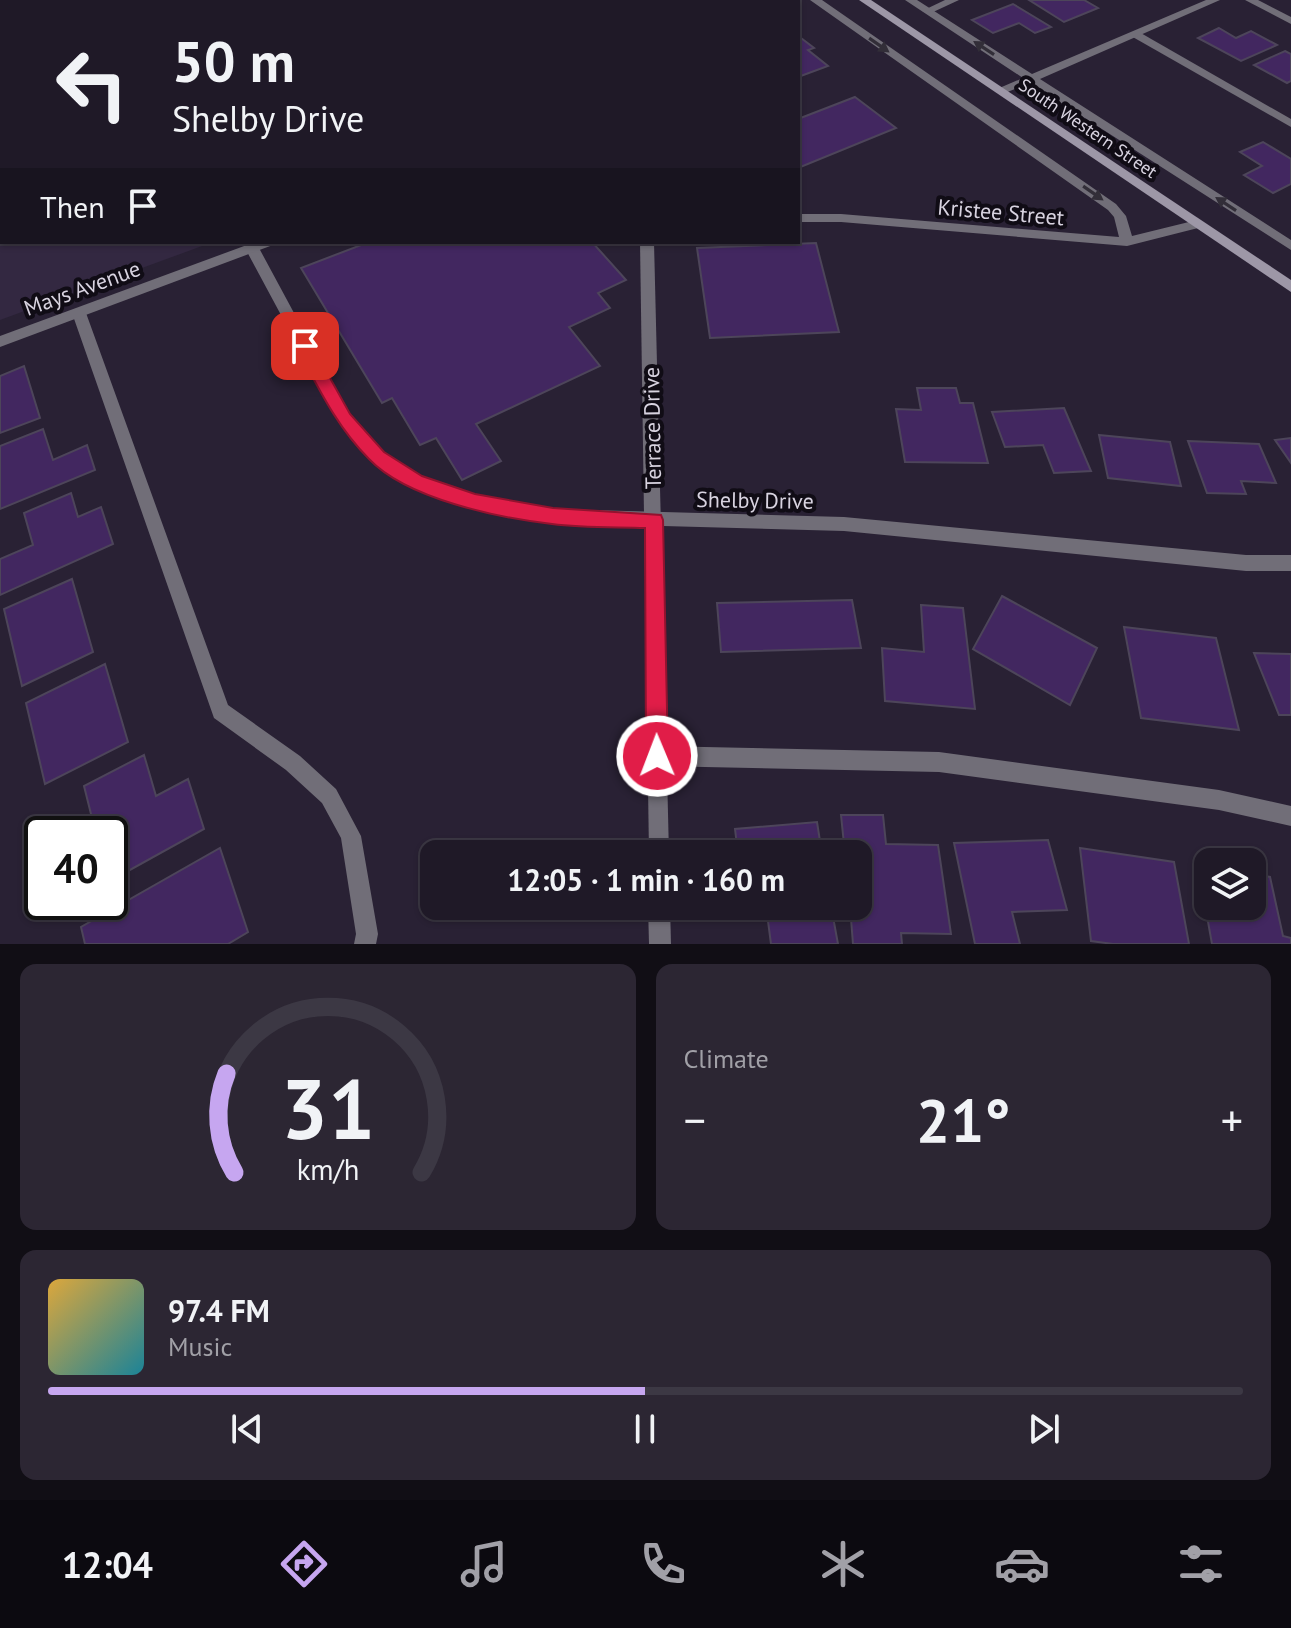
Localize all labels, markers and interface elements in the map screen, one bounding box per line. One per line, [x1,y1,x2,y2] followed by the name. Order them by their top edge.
[172,25,295,97] text: 50 m
[40,32,144,136] icon: left
[869,37,890,52] one-way arrow
[973,40,994,55] one-way arrow
[1014,73,1162,183] street label: South Western Street
[172,95,364,142] text: Shelby Drive
[121,184,165,228] icon: arrive
[1082,185,1103,200] one-way arrow
[40,187,105,226] text: Then
[937,193,1066,232] street label: Kristee Street
[1215,197,1236,212] one-way arrow
[20,254,144,322] street label: Mays Avenue
[271,312,339,380] pin
[283,324,327,368] icon: arrive
[637,367,667,489] street label: Terrace Drive
[696,485,814,515] street label: Shelby Drive
[615,714,699,798] position arrow
[24,816,128,920] speed limit sign: 40
[1194,848,1266,920] map controls
[1194,848,1266,920] button: layers
[507,860,785,899] text: 12:05 · 1 min · 160 m
[684,1042,769,1075] text: Climate
[281,1054,375,1162] text: 31
[916,1081,1010,1159] text: 21°
[684,1091,706,1148] text: −
[1221,1091,1243,1148] text: +
[296,1151,359,1188] text: km/h
[168,1291,270,1330] text: 97.4 FM
[168,1330,232,1363] text: Music
[225,1407,269,1451] icon: previous
[623,1407,667,1451] icon: pause
[1022,1407,1066,1451] icon: next
[276,1536,332,1592] icon: directions
[456,1536,512,1592] icon: music
[635,1536,691,1592] icon: phone
[815,1536,871,1592] icon: climate
[994,1536,1050,1592] icon: car
[1173,1536,1229,1592] icon: filters
[62,1541,153,1588] text: 12:04

